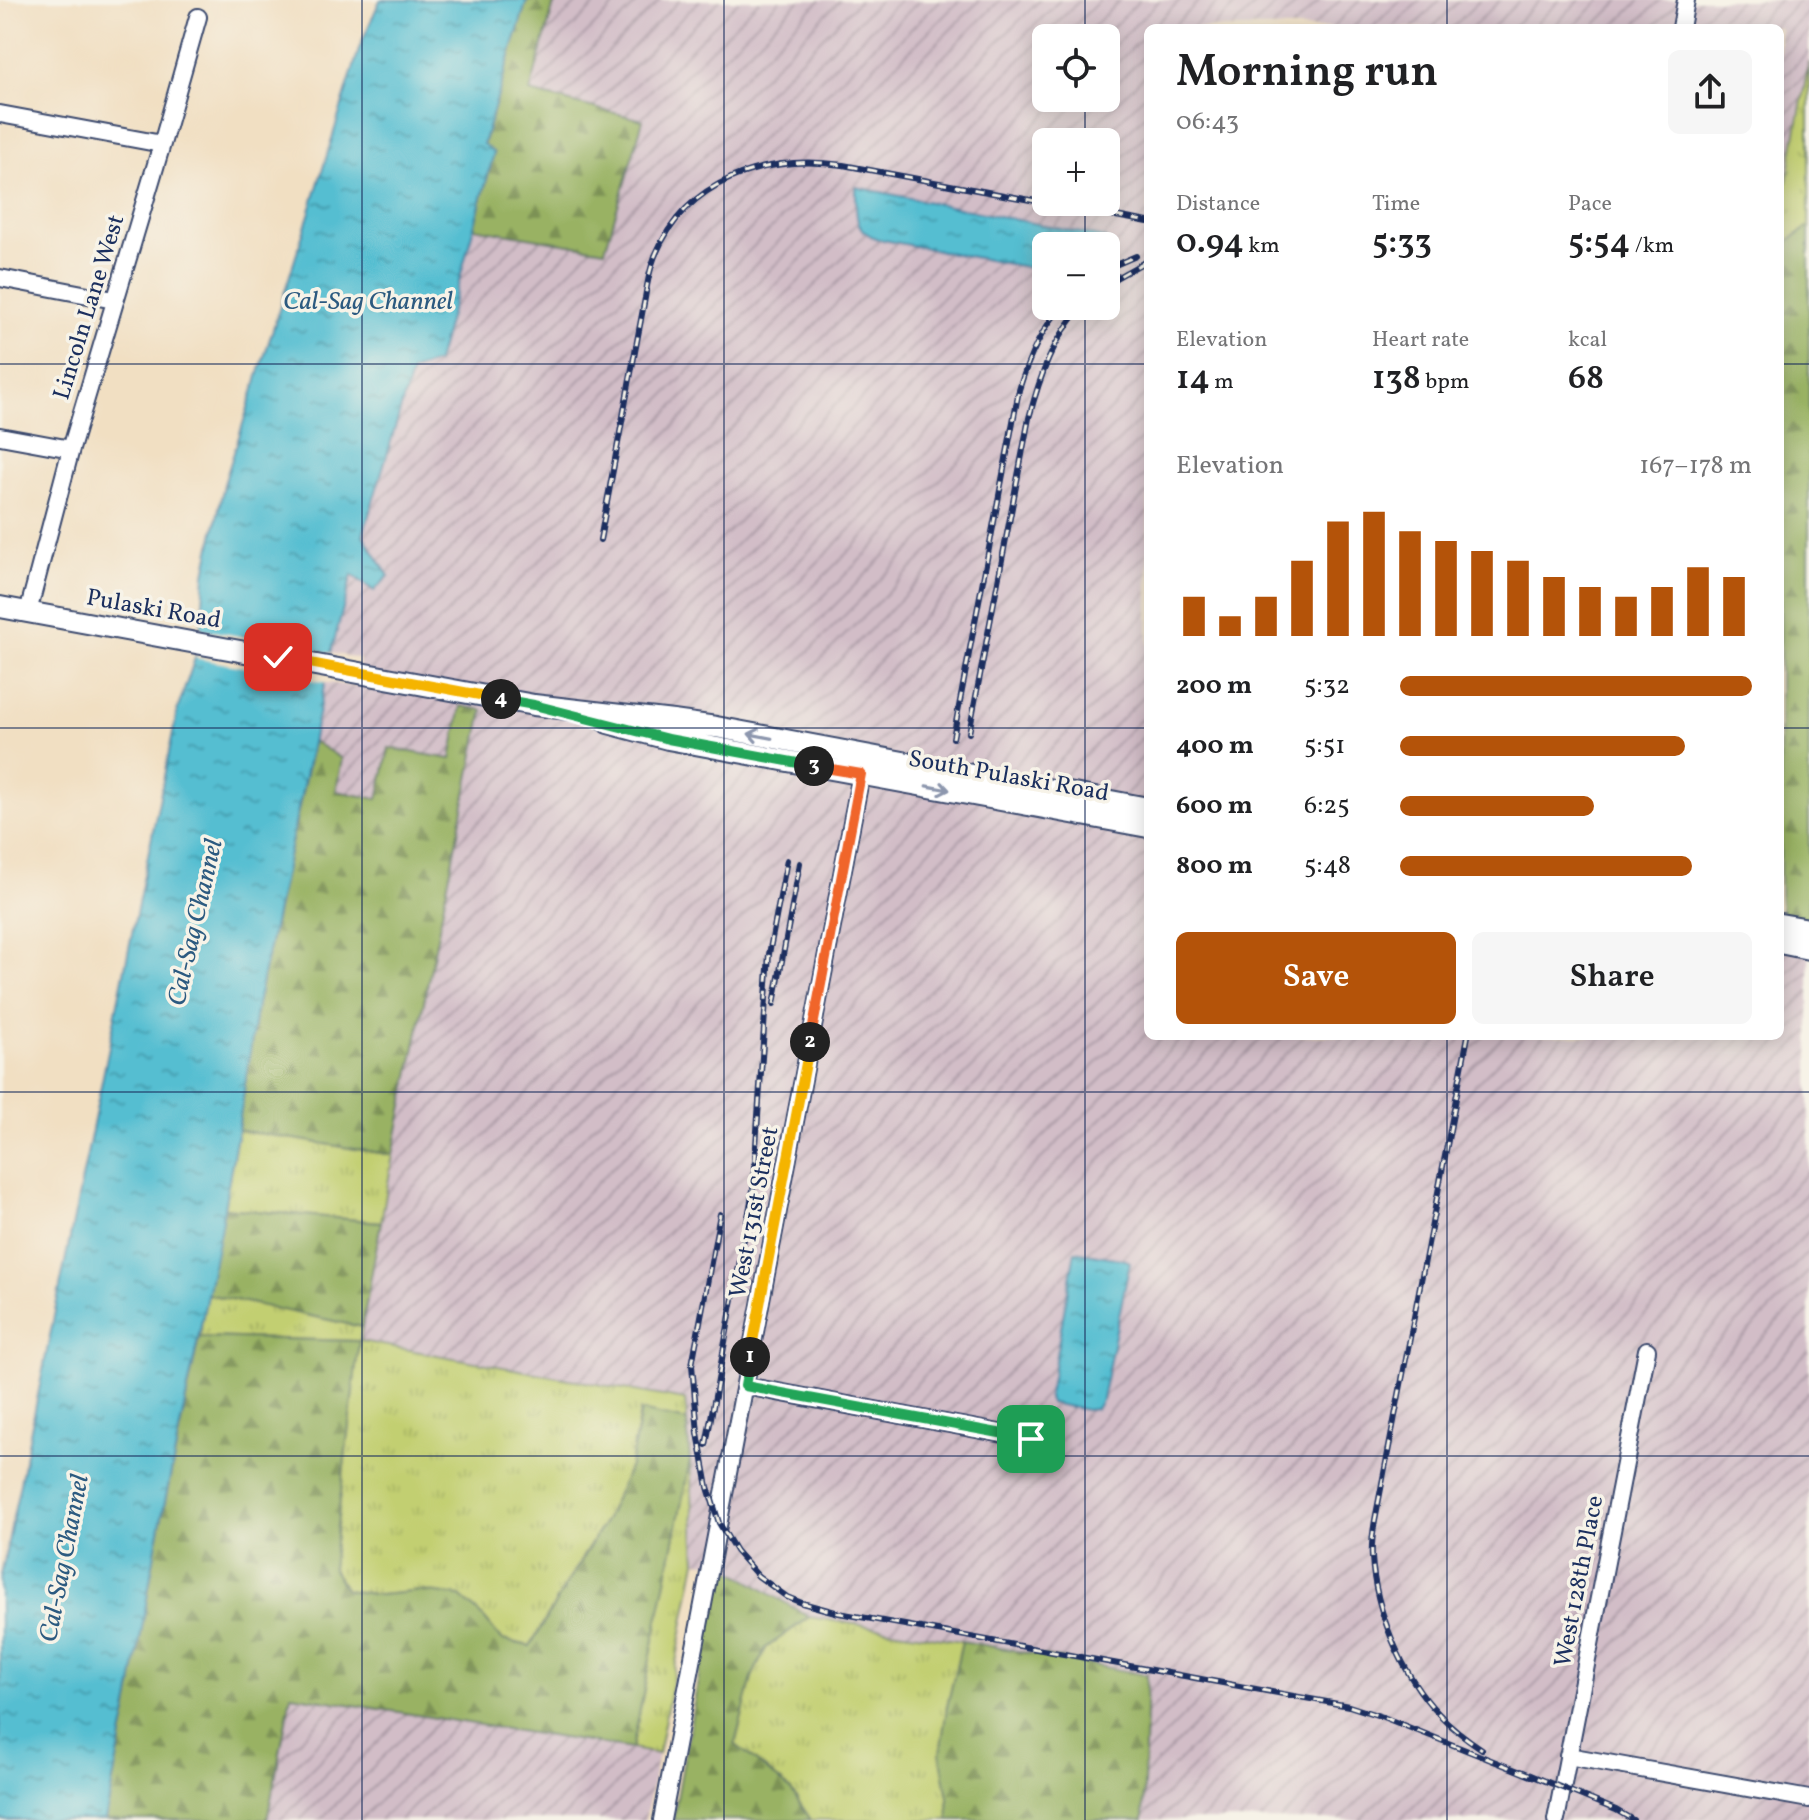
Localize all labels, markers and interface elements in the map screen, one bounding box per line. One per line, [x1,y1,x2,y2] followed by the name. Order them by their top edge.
[1032,24,1120,320] map controls
[1032,24,1120,112] button: locate
[1176,43,1438,104] text: Morning run
[1668,50,1752,134] button: share
[1176,104,1239,140] text: 06:43
[1032,128,1120,216] button: +
[1176,189,1260,220] text: Distance
[1372,189,1420,220] text: Time
[1568,189,1612,220] text: Pace
[46,211,134,404] street label: Lincoln Lane West
[1176,220,1244,267] text: 0.94
[1372,220,1432,267] text: 5:33
[1568,220,1630,267] text: 5:54
[1244,231,1280,262] text: km
[1630,231,1674,262] text: /km
[1032,232,1120,320] button: −
[283,284,454,320] water label: Cal-Sag Channel
[1176,325,1267,356] text: Elevation
[1372,325,1469,356] text: Heart rate
[1568,325,1607,356] text: kcal
[1176,356,1210,403] text: 14
[1372,356,1421,403] text: 138
[1568,356,1604,403] text: 68
[1210,367,1234,398] text: m
[1421,367,1469,398] text: bpm
[1176,448,1284,484] text: Elevation
[1639,448,1752,484] text: 167–178 m
[84,581,224,639] street label: Pulaski Road
[244,623,312,691] pin
[256,635,300,679] icon: check
[1176,668,1252,704] text: 200 m
[1304,668,1350,704] text: 5:32
[481,679,521,719] pin: 4
[494,683,508,714] text: 4
[748,727,773,742] one-way arrow
[1176,728,1254,764] text: 400 m
[1304,728,1345,764] text: 5:51
[906,743,1112,811] street label: South Pulaski Road
[794,746,834,786] pin: 3
[808,750,820,781] text: 3
[924,782,950,797] one-way arrow
[1176,788,1253,824] text: 600 m
[1304,788,1350,824] text: 6:25
[159,835,233,1009] water label: Cal-Sag Channel
[1176,848,1253,884] text: 800 m
[1304,848,1351,884] text: 5:48
[1176,932,1456,1024] button: Save
[1472,932,1752,1024] button: Share
[790,1022,830,1062] pin: 2
[804,1026,816,1057] text: 2
[722,1124,788,1301] street label: West 131st Street
[730,1337,770,1377] pin: 1
[746,1341,754,1372] text: 1
[997,1405,1065,1473] pin
[1009,1417,1053,1461] icon: arrive
[31,1471,99,1645] water label: Cal-Sag Channel
[1547,1493,1613,1670] street label: West 128th Place

